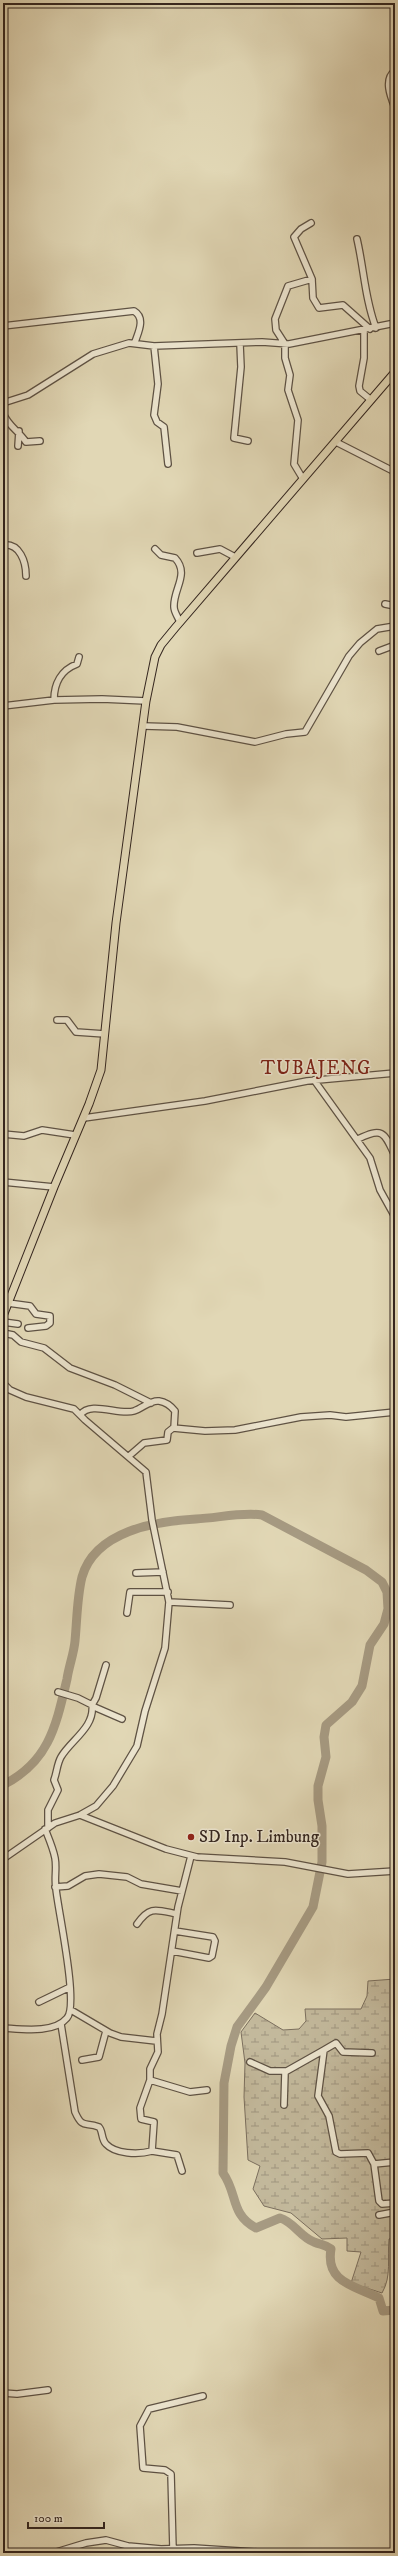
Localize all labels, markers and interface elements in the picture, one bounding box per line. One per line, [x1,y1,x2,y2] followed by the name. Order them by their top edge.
[261,1057,371,1080] district label: TUBAJENG
[199,1826,320,1848] place label: SD Inp. Limbung
[186,1832,196,1842] marker: SD Inp. Limbung
[28,2504,104,2530] scale bar
[34,2511,63,2526] text: 100 m

